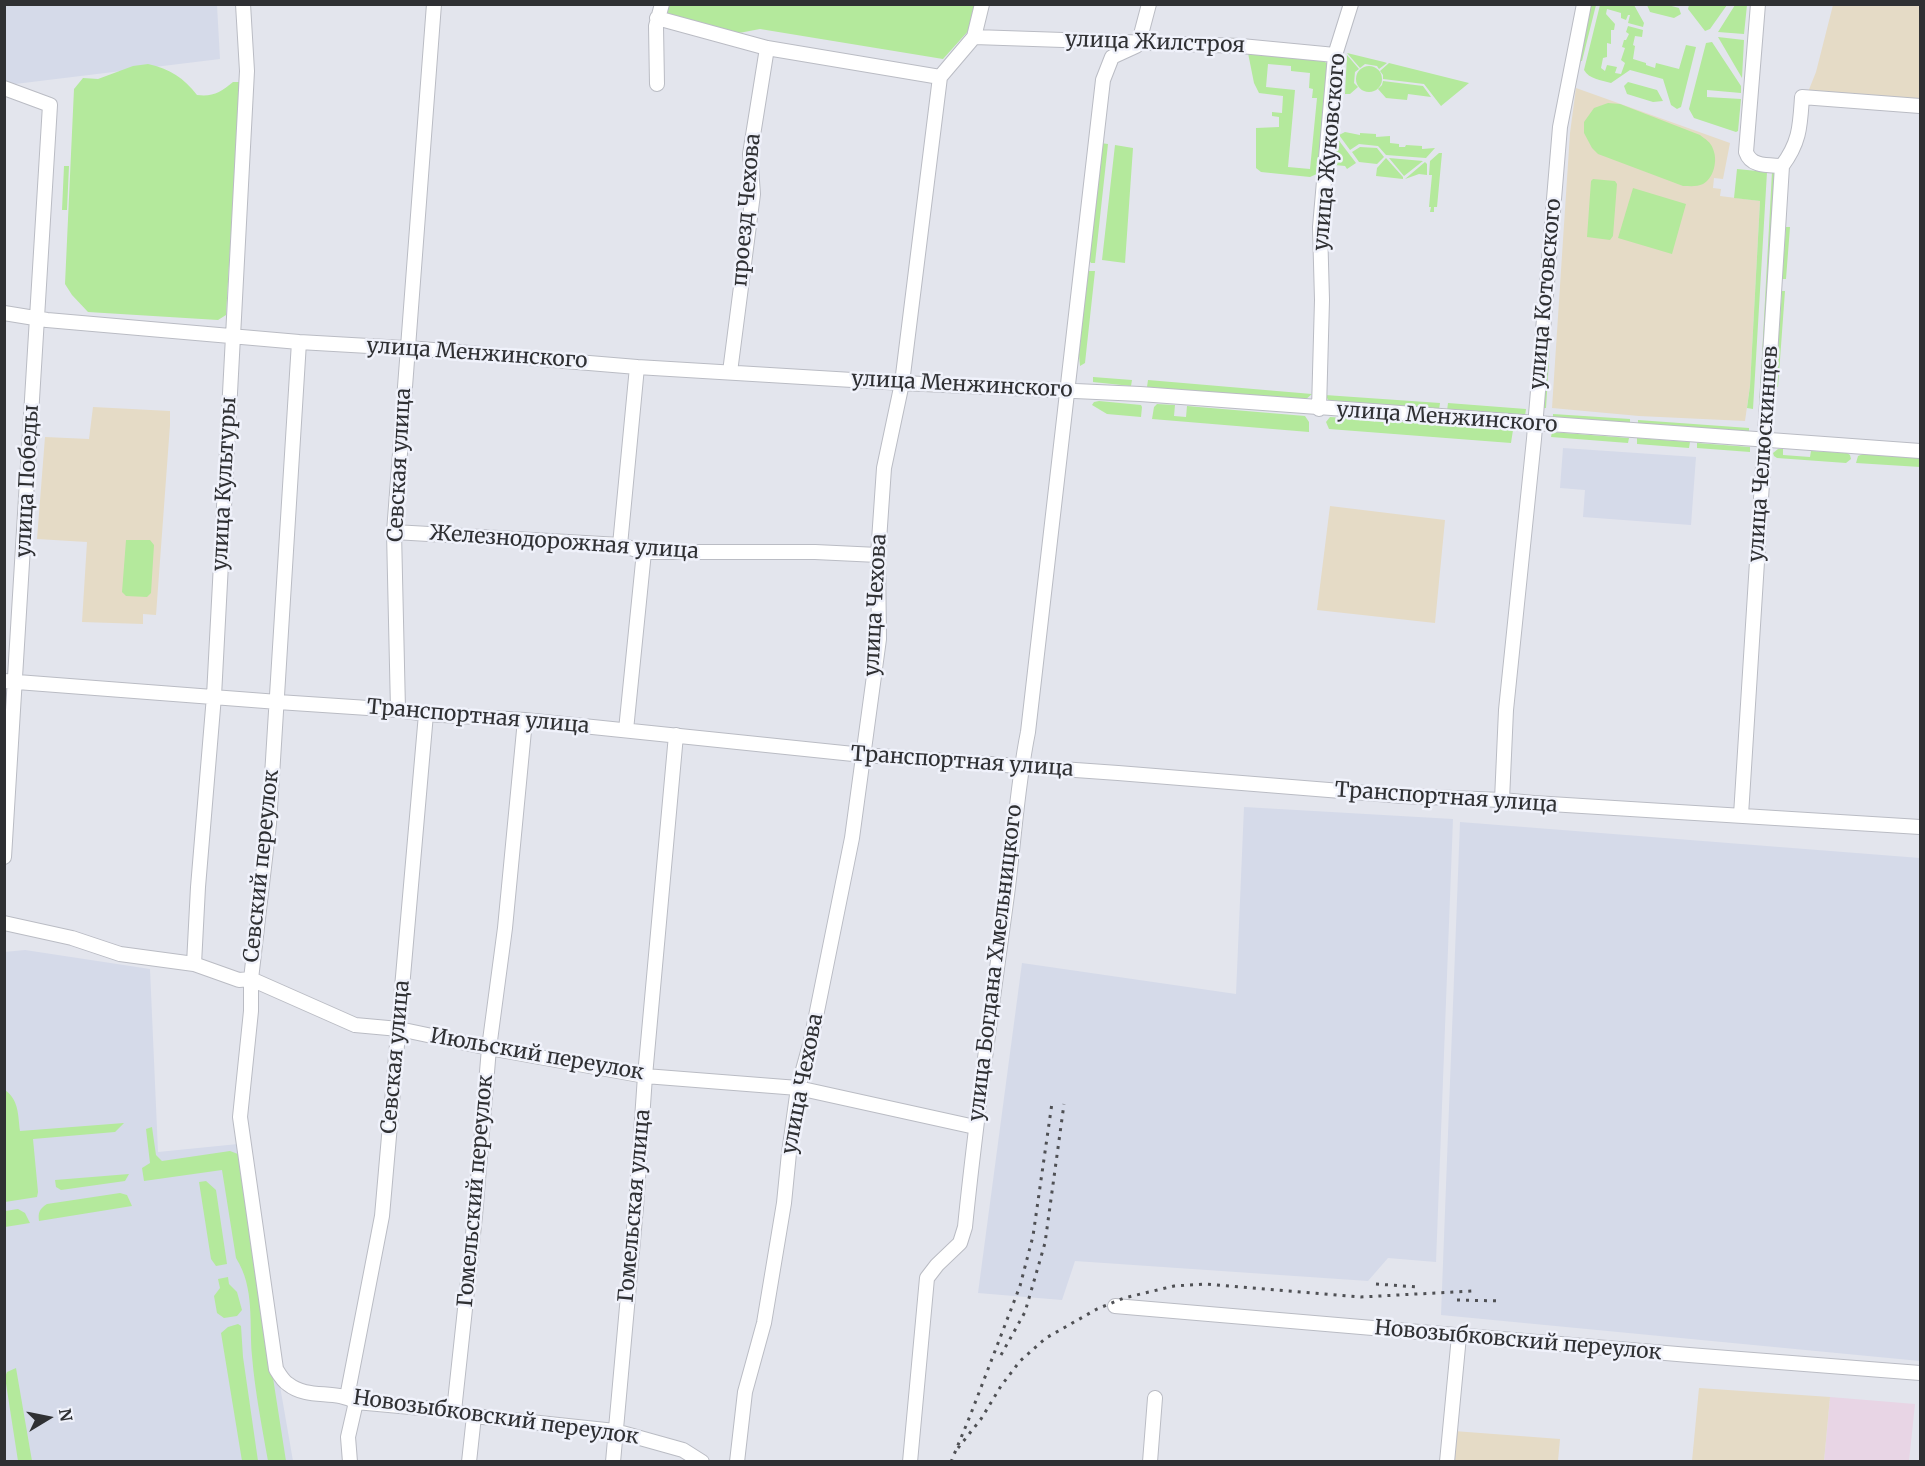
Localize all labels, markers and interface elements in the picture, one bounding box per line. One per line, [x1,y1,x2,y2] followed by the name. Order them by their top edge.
[1065,27,1245,59] street label: улица Жилстроя
[1309,52,1351,252] street label: улица Жуковского
[728,132,766,288] street label: проезд Чехова
[1525,197,1567,391] street label: улица Котовского
[366,334,588,374] street label: улица Менжинского
[1744,345,1784,563] street label: улица Челюскинцев
[851,367,1073,403] street label: улица Менжинского
[383,387,417,543] street label: Севская улица
[208,396,242,572] street label: улица Культуры
[1336,398,1558,438] street label: улица Менжинского
[11,404,45,558] street label: улица Победы
[429,521,699,565] street label: Железнодорожная улица
[860,533,892,677] street label: улица Чехова
[366,695,590,739] street label: Транспортная улица
[850,742,1074,782] street label: Транспортная улица
[239,768,285,964] street label: Севский переулок
[1334,778,1558,818] street label: Транспортная улица
[964,803,1028,1123] street label: улица Богдана Хмельницкого
[377,979,415,1135] street label: Севская улица
[777,1011,829,1157] street label: улица Чехова
[428,1024,646,1086] street label: Июльский переулок
[453,1074,499,1308] street label: Гомельский переулок
[614,1108,656,1304] street label: Гомельская улица
[1373,1316,1663,1366] street label: Новозыбковский переулок
[352,1385,640,1451] street label: Новозыбковский переулок
[18,1388,78,1448] north arrow
[55,1407,77,1423] text: N

